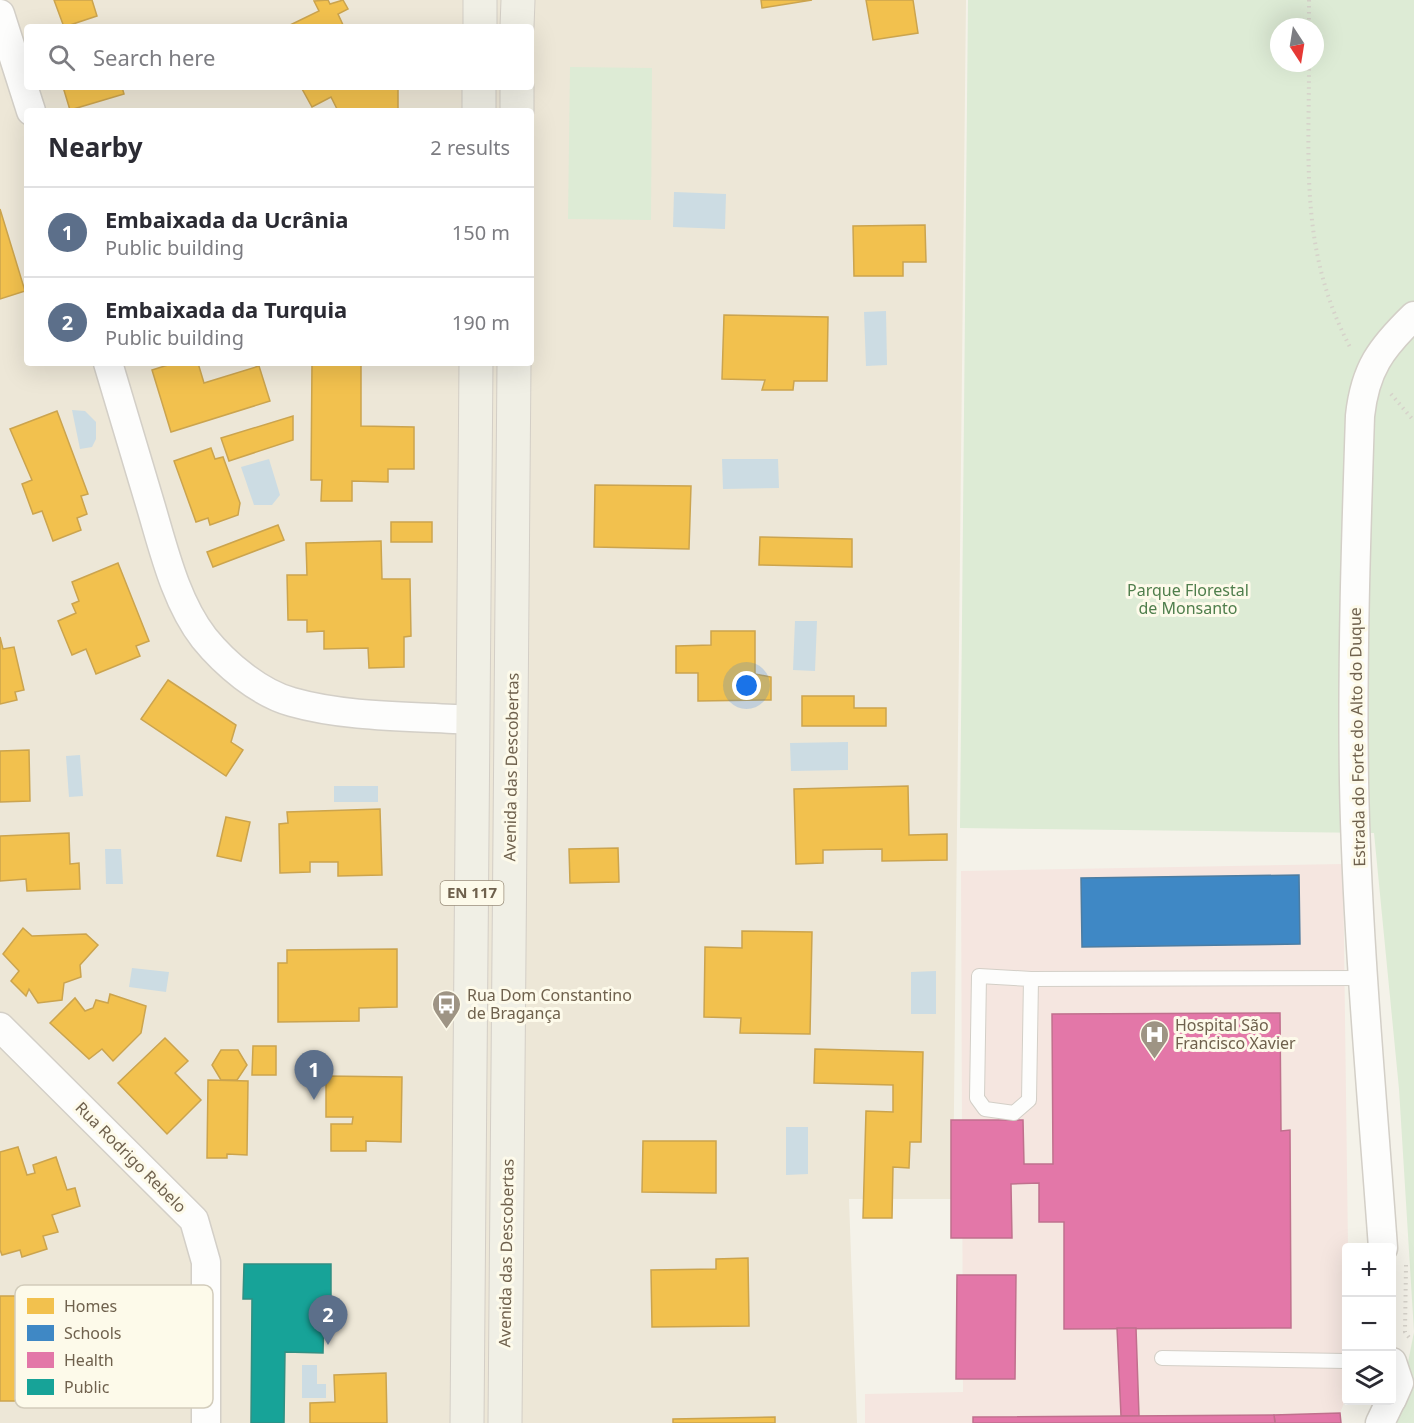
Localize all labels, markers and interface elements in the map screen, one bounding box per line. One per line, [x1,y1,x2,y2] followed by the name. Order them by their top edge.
[1270,18,1324,72] north arrow
[24,24,534,90] search box
[45,41,78,74] icon: search
[93,42,215,72] text: Search here
[48,129,143,165] text: Nearby
[430,134,510,161] text: 2 results
[105,204,349,234] text: Embaixada da Ucrânia
[62,219,73,246] text: 1
[452,219,510,246] text: 150 m
[105,234,244,261] text: Public building
[105,294,347,324] text: Embaixada da Turquia
[62,309,73,336] text: 2
[452,309,510,336] text: 190 m
[105,324,244,351] text: Public building
[1127,579,1249,619] park label: Parque Florestal de Monsanto
[1344,607,1370,867] street label: Estrada do Forte do Alto do Duque
[732,671,761,700] your location
[498,673,524,861] street label: Avenida das Descobertas
[440,881,504,905] road number: EN 117
[467,984,632,1024] place label: Rua Dom Constantino de Bragança
[430,988,462,1030] bus stop icon: Rua Dom Constantino de Bragança
[1175,1014,1296,1054] place label: Hospital São Francisco Xavier
[1138,1018,1170,1060] hospital icon: Hospital São Francisco Xavier
[294,1050,334,1100] pin: 1
[71,1097,191,1217] street label: Rua Rodrigo Rebelo
[493,1159,519,1347] street label: Avenida das Descobertas
[1342,1243,1396,1405] map controls
[1342,1243,1396,1297] button: +
[15,1285,213,1408] legend
[64,1295,117,1317] text: Homes
[308,1296,348,1345] pin: 2
[1342,1297,1396,1351] button: −
[64,1322,122,1344] text: Schools
[64,1349,114,1371] text: Health
[1342,1351,1396,1405] button: layers
[64,1376,110,1398] text: Public

